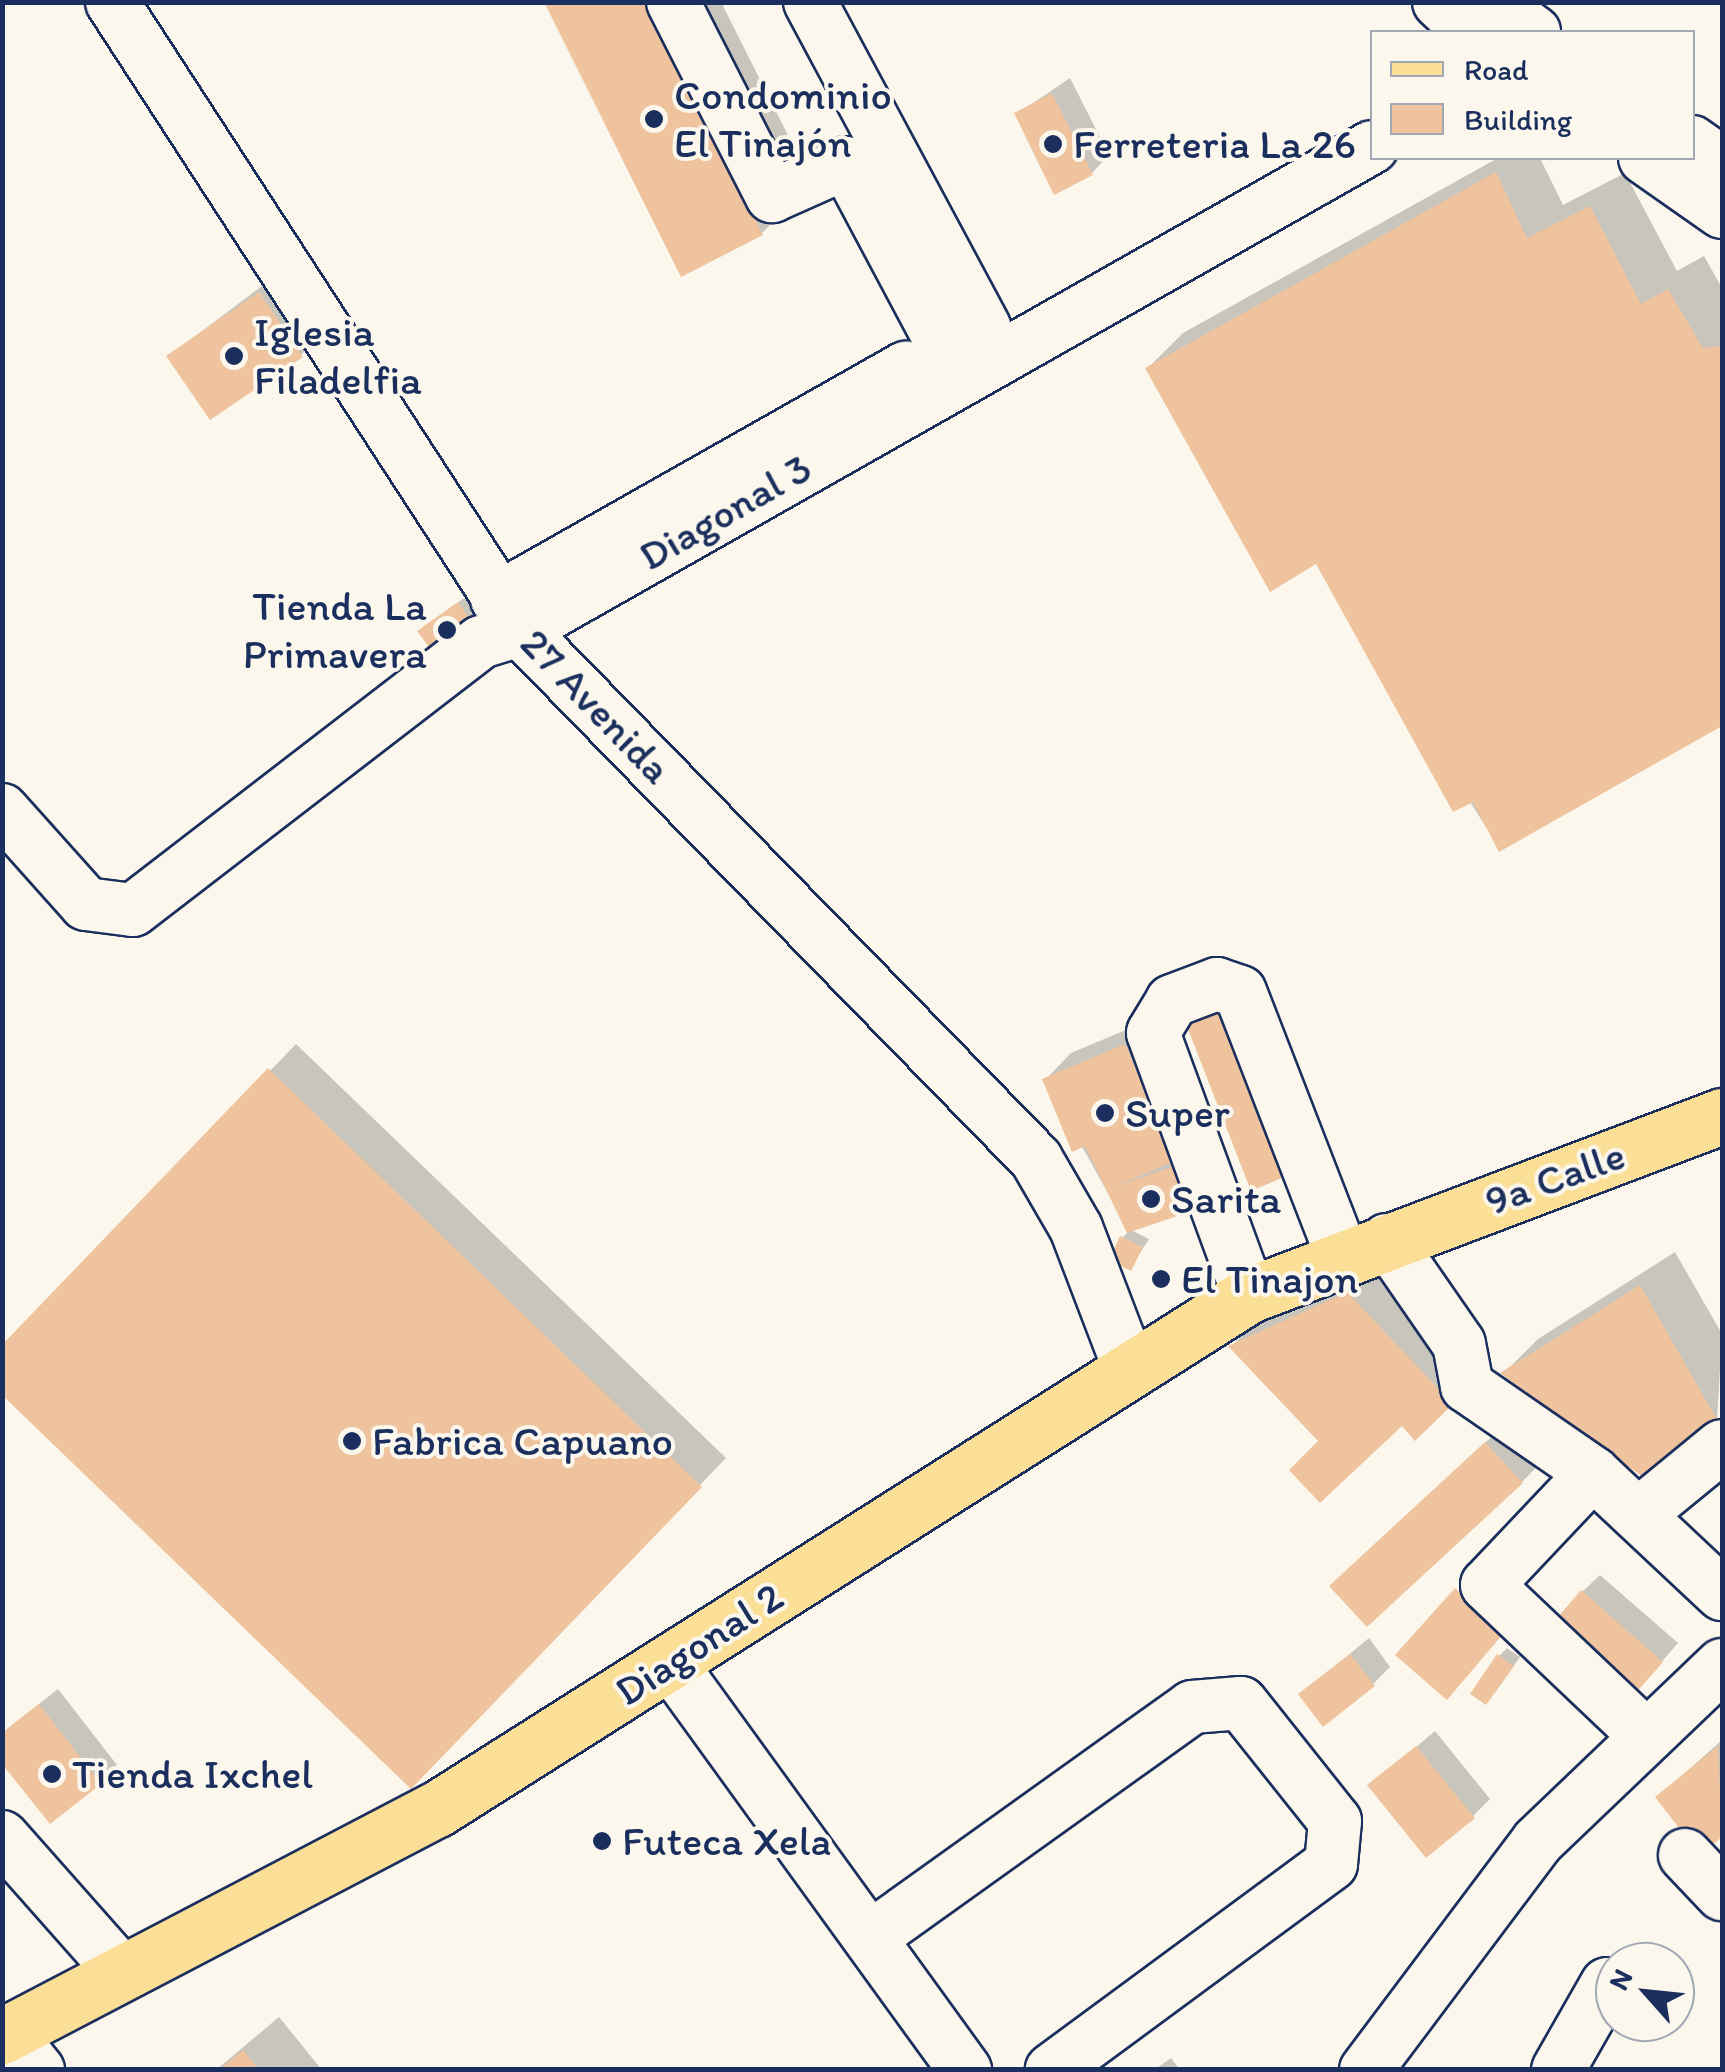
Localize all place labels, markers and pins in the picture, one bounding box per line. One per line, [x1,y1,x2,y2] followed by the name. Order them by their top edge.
[674,70,892,168] place label: Condominio El Tinajón
[643,108,665,130] marker: Condominio El Tinajón
[1073,119,1356,169] place label: Ferreteria La 26
[1042,133,1064,155] marker: Ferreteria La 26
[254,307,422,406] place label: Iglesia Filadelfia
[223,345,245,367] marker: Iglesia Filadelfia
[243,581,427,680] place label: Tienda La Primavera
[436,619,458,641] marker: Tienda La Primavera
[1125,1088,1230,1138] place label: Super
[1094,1102,1116,1124] marker: Super
[1171,1174,1281,1224] place label: Sarita
[1140,1188,1162,1210] marker: Sarita
[1181,1254,1360,1304] place label: El Tinajon
[1150,1268,1172,1290] marker: El Tinajon
[372,1416,673,1466] place label: Fabrica Capuano
[341,1430,363,1452] marker: Fabrica Capuano
[72,1749,314,1799] place label: Tienda Ixchel
[41,1763,63,1785] marker: Tienda Ixchel
[622,1816,831,1866] place label: Futeca Xela
[591,1830,613,1852] marker: Futeca Xela

